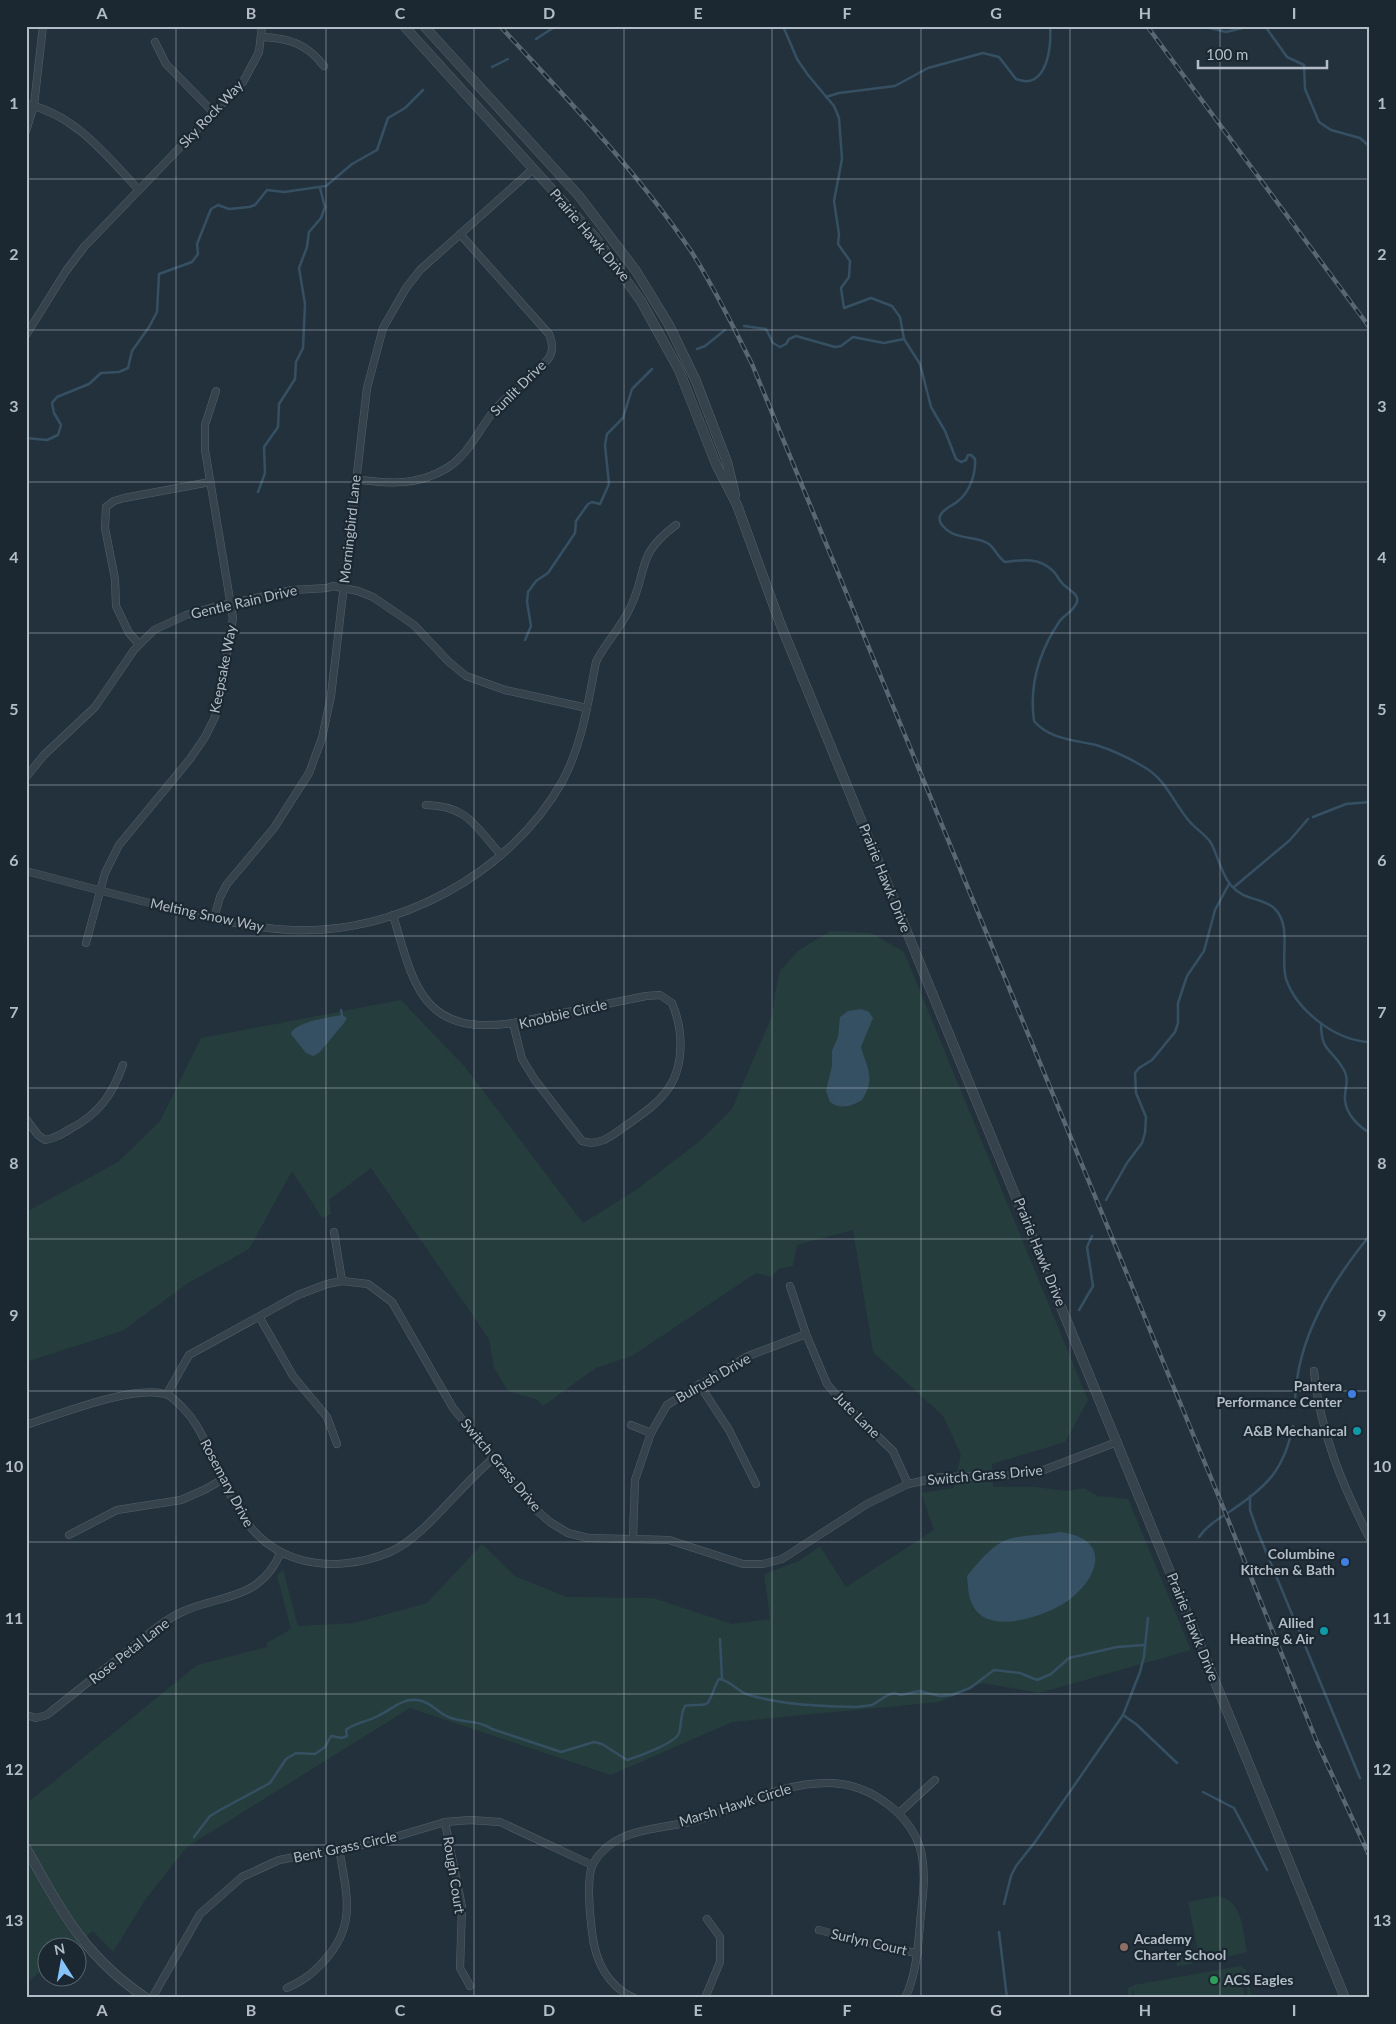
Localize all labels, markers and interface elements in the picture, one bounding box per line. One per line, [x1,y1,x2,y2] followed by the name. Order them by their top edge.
[95,3,108,22] text: A
[246,3,256,22] text: B
[395,3,406,22] text: C
[543,3,555,22] text: D
[693,3,703,22] text: E
[842,3,852,22] text: F
[990,3,1002,22] text: G
[1139,3,1151,22] text: H
[1292,3,1296,22] text: I
[1198,38,1327,70] scale bar
[1206,45,1248,63] text: 100 m
[175,76,247,151] street label: Sky Rock Way
[9,93,19,112] text: 1
[1377,93,1387,112] text: 1
[547,185,634,284] street label: Prairie Hawk Drive
[9,244,19,263] text: 2
[1377,244,1387,263] text: 2
[486,356,549,419] street label: Sunlit Drive
[9,396,19,415] text: 3
[1377,396,1387,415] text: 3
[335,474,364,584] street label: Morningbird Lane
[9,547,19,566] text: 4
[1377,547,1387,566] text: 4
[189,581,299,622] street label: Gentle Rain Drive
[206,623,240,715] street label: Keepsake Way
[9,699,19,718] text: 5
[1377,699,1387,718] text: 5
[856,821,915,935] street label: Prairie Hawk Drive
[9,850,19,869] text: 6
[1377,850,1387,869] text: 6
[149,894,266,935] street label: Melting Snow Way
[517,995,609,1032] street label: Knobbie Circle
[9,1002,19,1021] text: 7
[1377,1002,1387,1021] text: 7
[9,1153,19,1172] text: 8
[1377,1153,1387,1172] text: 8
[1011,1195,1070,1309] street label: Prairie Hawk Drive
[9,1305,19,1324] text: 9
[1377,1305,1387,1324] text: 9
[672,1349,753,1406] street label: Bulrush Drive
[1216,1377,1343,1410] place label: Pantera Performance Center
[831,1388,884,1441] street label: Jute Lane
[1346,1388,1358,1400] marker: Pantera Performance Center
[458,1415,545,1515] street label: Switch Grass Drive
[1243,1422,1347,1439] place label: A&B Mechanical
[1351,1425,1363,1437] marker: A&B Mechanical
[197,1436,258,1530] street label: Rosemary Drive
[5,1456,23,1475] text: 10
[1373,1456,1391,1475] text: 10
[926,1461,1043,1488] street label: Switch Grass Drive
[1241,1545,1336,1578] place label: Columbine Kitchen & Bath
[1339,1556,1351,1568] marker: Columbine Kitchen & Bath
[1164,1570,1223,1684] street label: Prairie Hawk Drive
[5,1608,23,1627] text: 11
[1373,1608,1391,1627] text: 11
[85,1614,172,1687] street label: Rose Petal Lane
[1230,1614,1315,1647] place label: Allied Heating & Air
[1318,1625,1330,1637] marker: Allied Heating & Air
[5,1759,23,1778] text: 12
[1373,1759,1391,1778] text: 12
[677,1779,793,1830] street label: Marsh Hawk Circle
[292,1827,398,1866] street label: Bent Grass Circle
[440,1835,469,1915] street label: Rough Court
[5,1910,23,1929] text: 13
[1373,1910,1391,1929] text: 13
[830,1925,909,1958] street label: Surlyn Court
[1133,1930,1226,1963] place label: Academy Charter School
[38,1936,88,1986] north arrow
[53,1939,66,1958] text: N
[1118,1941,1130,1953] marker: Academy Charter School
[1223,1971,1293,1988] place label: ACS Eagles
[1208,1974,1220,1986] marker: ACS Eagles
[95,2000,108,2019] text: A
[246,2000,256,2019] text: B
[395,2000,406,2019] text: C
[543,2000,555,2019] text: D
[693,2000,703,2019] text: E
[842,2000,852,2019] text: F
[990,2000,1002,2019] text: G
[1139,2000,1151,2019] text: H
[1292,2000,1296,2019] text: I

